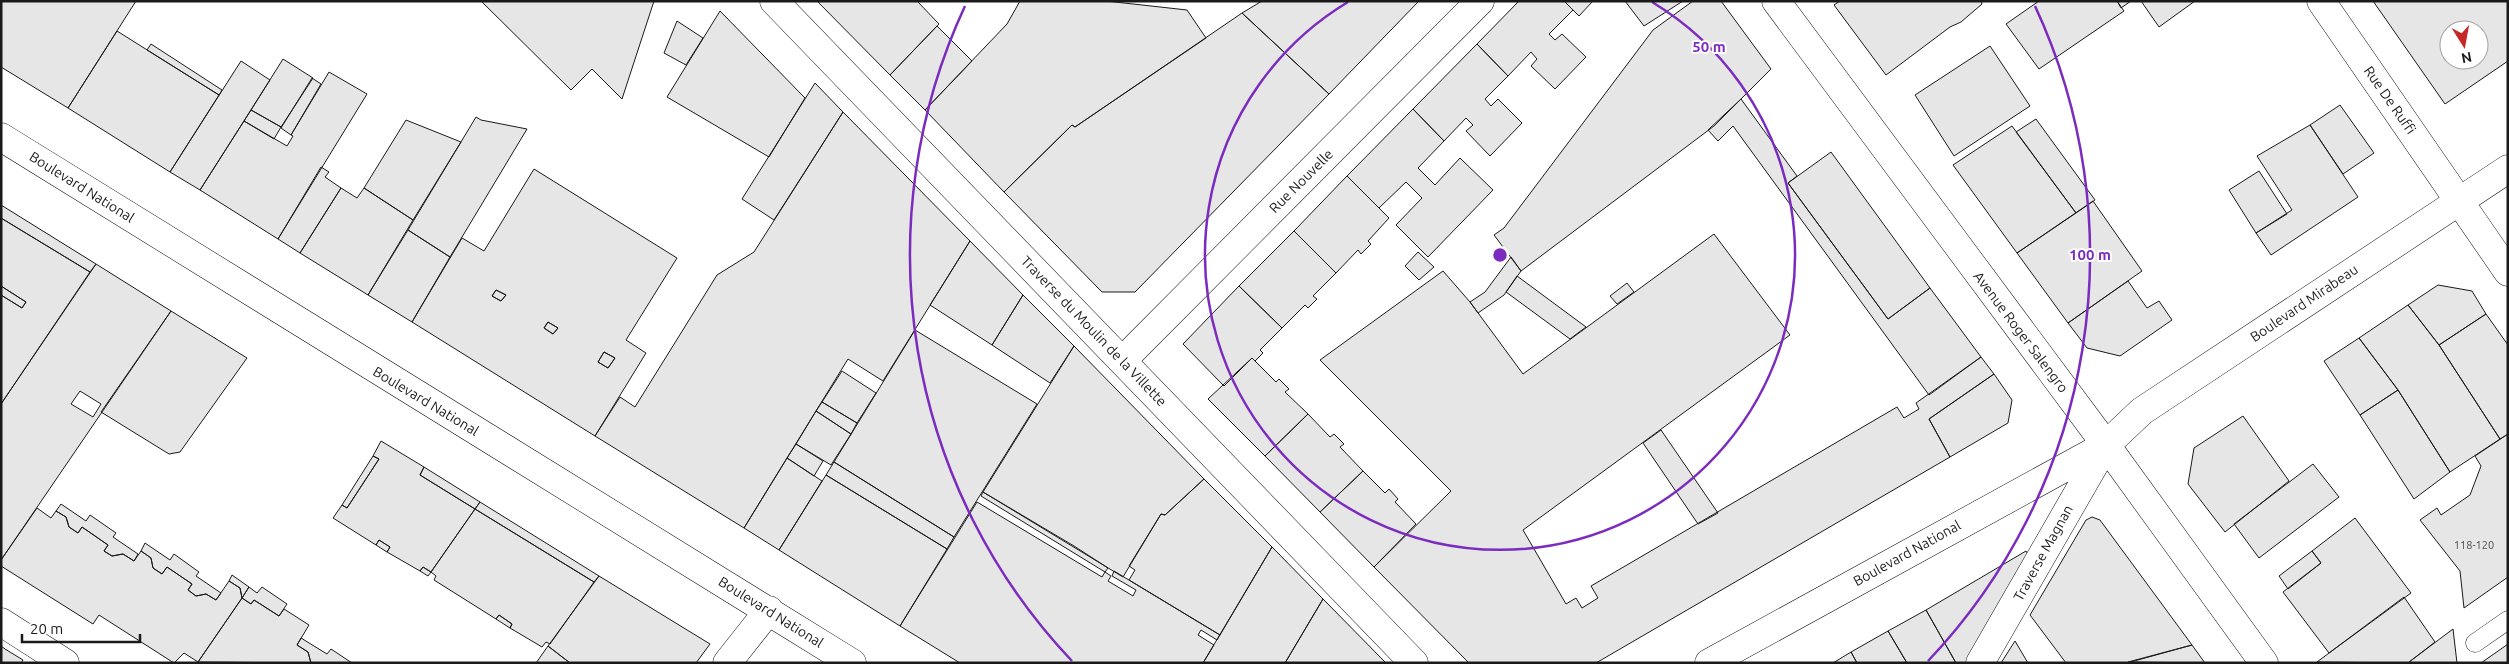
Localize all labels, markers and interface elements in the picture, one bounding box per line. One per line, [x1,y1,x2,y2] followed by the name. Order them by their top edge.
[2439,20,2489,70] north arrow
[1692,38,1726,55] text: 50 m
[2460,49,2473,67] text: N
[2361,63,2419,137] street label: Rue De Ruffi
[1266,146,1336,216] street label: Rue Nouvelle
[27,148,138,226] street label: Boulevard National
[1491,246,1509,264] centre of rings
[2069,246,2111,263] text: 100 m
[1018,253,1170,409] street label: Traverse du Moulin de la Villette
[2247,261,2361,345] street label: Boulevard Mirabeau
[1970,268,2072,396] street label: Avenue Roger Salengro
[370,363,482,439] street label: Boulevard National
[2010,502,2076,604] street label: Traverse Magnan
[1851,517,1964,589] street label: Boulevard National
[2454,539,2494,551] house number: 118-120
[716,573,827,651] street label: Boulevard National
[22,612,140,644] scale bar
[30,620,63,637] text: 20 m

